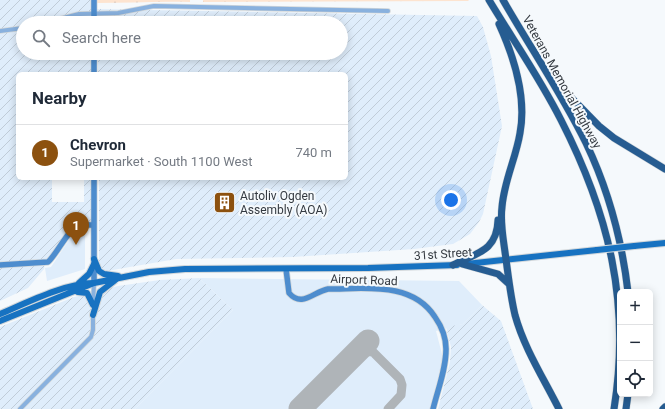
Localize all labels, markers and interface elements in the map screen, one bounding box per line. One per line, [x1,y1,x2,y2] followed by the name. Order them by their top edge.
[520,13,605,151] street label: Veterans Memorial Highway
[16,16,348,60] search box
[30,27,52,49] icon: search
[62,29,141,47] text: Search here
[32,88,87,108] text: Nearby
[70,136,126,154] text: Chevron
[41,145,49,160] text: 1
[295,145,332,160] text: 740 m
[70,154,252,169] text: Supermarket · South 1100 West
[240,189,327,217] place label: Autoliv Ogden Assembly (AOA)
[212,190,238,216] building icon: Autoliv Ogden Assembly (AOA)
[441,190,461,210] your location
[63,212,89,245] pin: 1
[413,245,473,263] street label: 31st Street
[330,272,398,288] street label: Airport Road
[617,289,653,397] map controls
[617,289,653,325] button: +
[617,325,653,361] button: −
[617,361,653,397] button: locate

